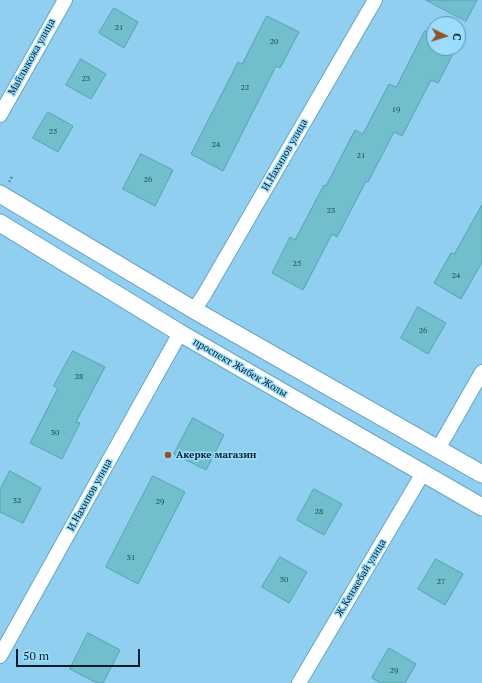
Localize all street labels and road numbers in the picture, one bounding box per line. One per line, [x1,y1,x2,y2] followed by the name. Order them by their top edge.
[6,17,58,97] street label: Майлыкожа улица
[260,117,310,193] street label: И.Нахипов улица
[191,336,289,400] street label: проспект Жибек Жолы
[65,457,115,533] street label: И.Нахипов улица
[333,537,389,619] street label: Ж.Кенжебай улица

